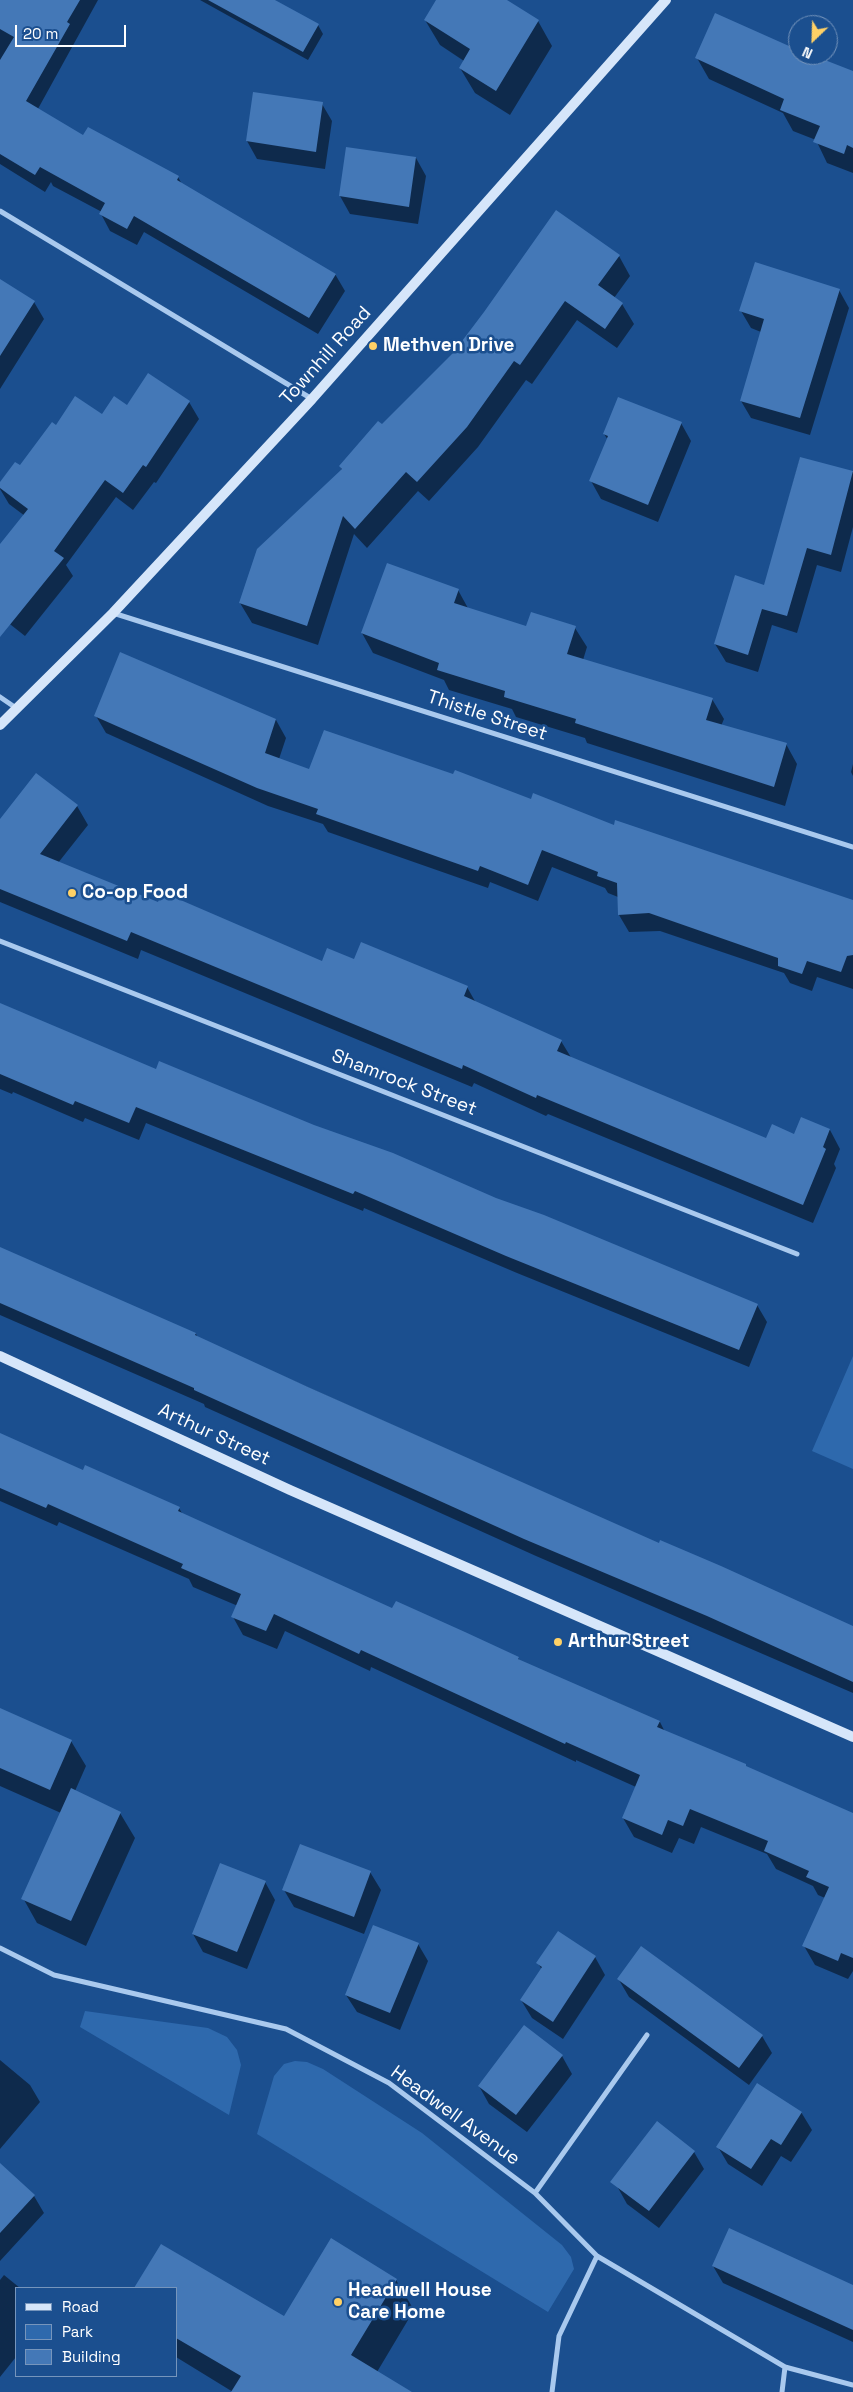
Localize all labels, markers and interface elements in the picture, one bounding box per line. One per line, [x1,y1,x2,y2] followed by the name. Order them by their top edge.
[18,15,129,47] scale bar
[788,15,838,65] north arrow
[23,24,58,43] text: 20 m
[799,43,815,63] text: N
[276,302,376,410] street label: Townhill Road
[383,335,514,357] place label: Methven Drive
[367,340,379,352] marker: Methven Drive
[424,686,550,746] street label: Thistle Street
[82,882,188,904] place label: Co-op Food
[66,887,78,899] marker: Co-op Food
[328,1045,480,1121] street label: Shamrock Street
[154,1399,274,1471] street label: Arthur Street
[568,1631,689,1653] place label: Arthur Street
[552,1636,564,1648] marker: Arthur Street
[386,2061,524,2171] street label: Headwell Avenue
[348,2280,492,2324] place label: Headwell House Care Home
[15,2287,178,2377] legend
[332,2296,344,2308] marker: Headwell House Care Home
[62,2297,99,2316] text: Road
[62,2322,93,2341] text: Park
[62,2347,121,2366] text: Building

